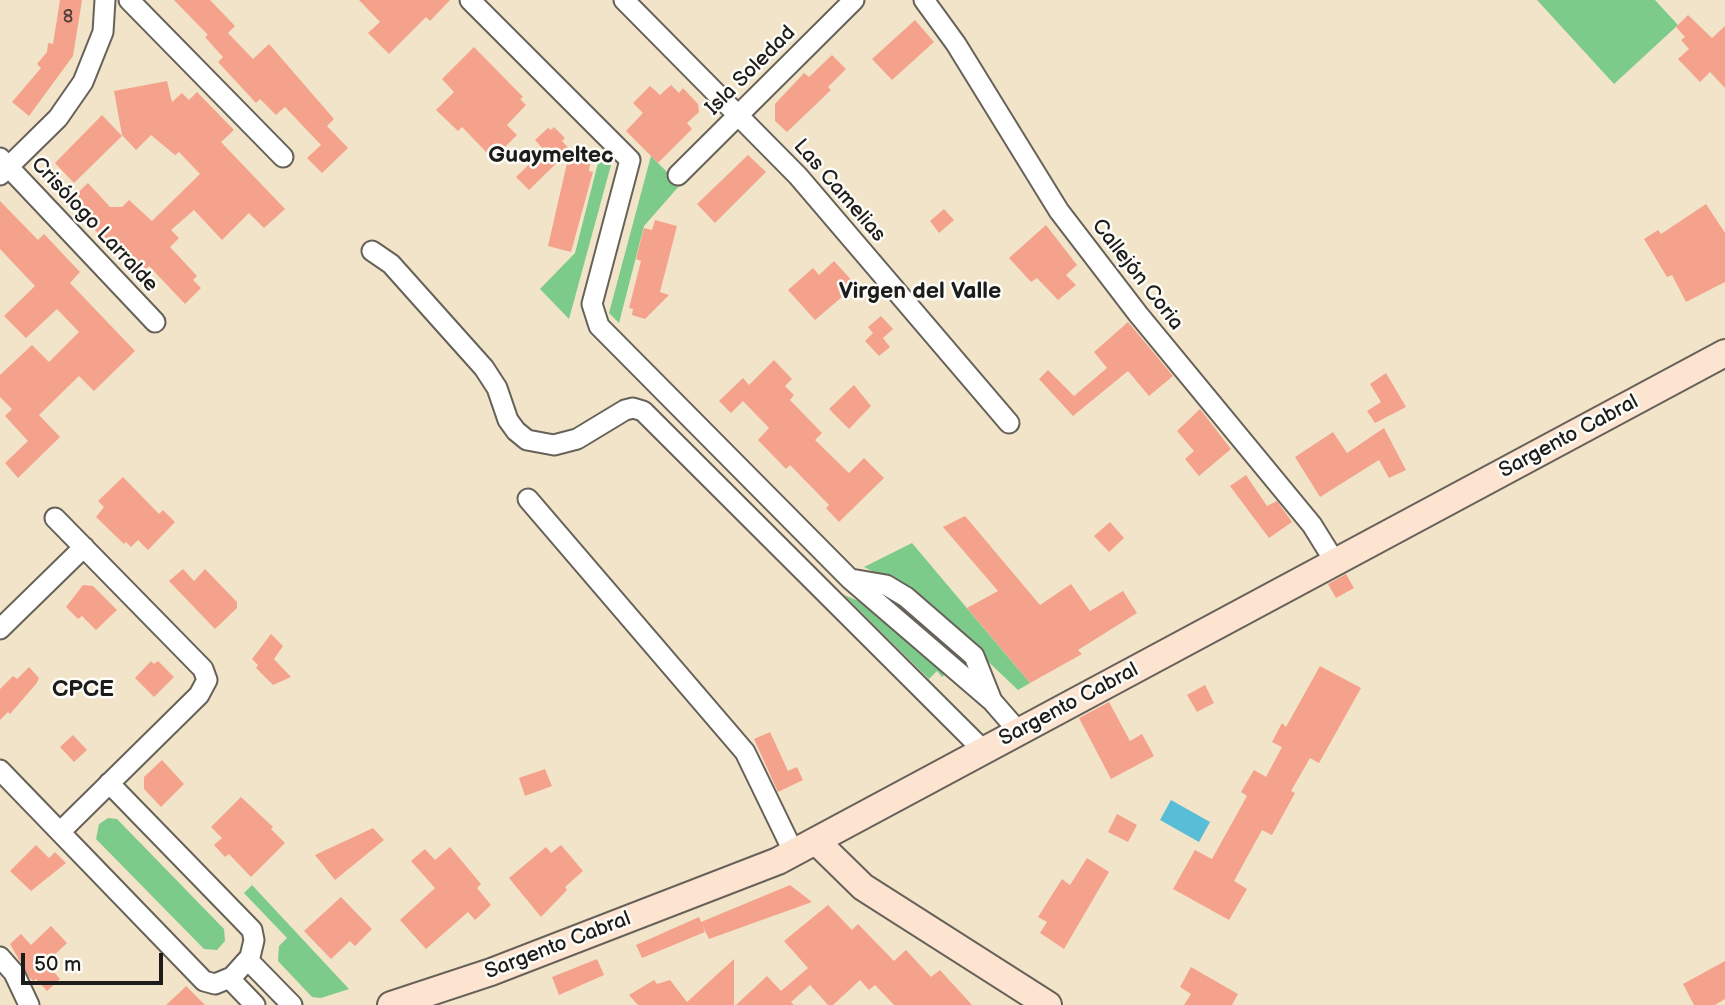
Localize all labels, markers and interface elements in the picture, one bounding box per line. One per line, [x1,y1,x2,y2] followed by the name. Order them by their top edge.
[63,6,73,28] house number: 8
[701,21,801,121] street label: Isla Soledad
[788,134,890,248] street label: Las Camelias
[488,142,614,170] district label: Guaymeltec
[25,152,163,298] street label: Crisólogo Larralde
[1086,214,1188,336] street label: Callejón Coria
[839,278,1001,306] district label: Virgen del Valle
[1495,390,1643,484] street label: Sargento Cabral
[995,658,1143,752] street label: Sargento Cabral
[52,676,114,704] district label: CPCE
[482,907,634,985] street label: Sargento Cabral
[24,939,166,983] scale bar
[34,952,81,977] text: 50 m

